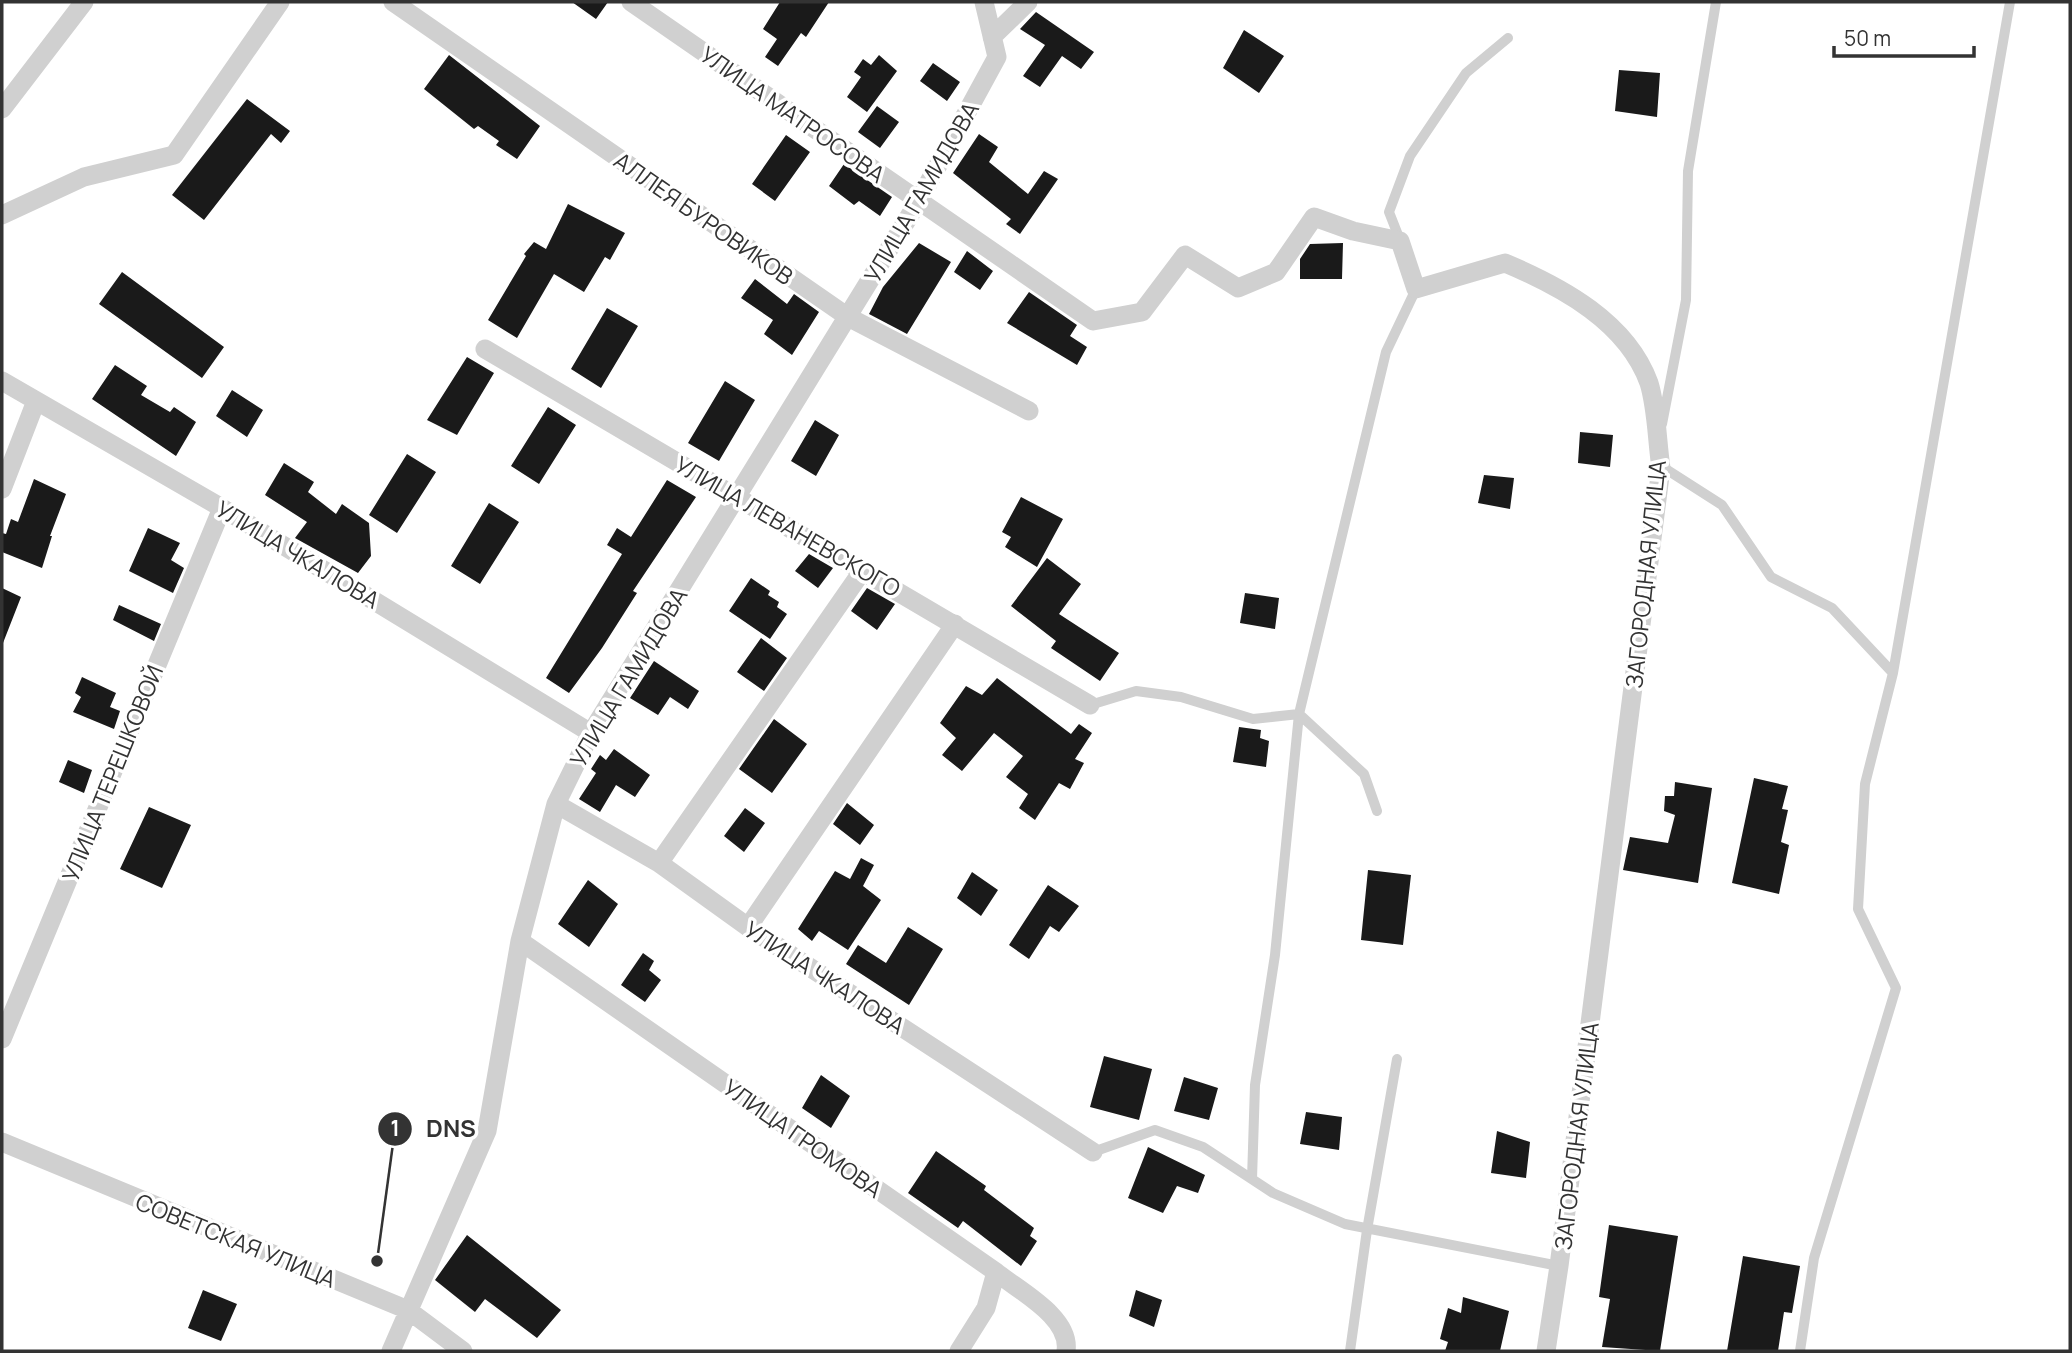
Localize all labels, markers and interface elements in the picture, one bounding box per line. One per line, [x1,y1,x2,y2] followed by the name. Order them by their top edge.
[1834,14,1974,58] scale bar
[1844,24,1891,52] text: 50 m
[694,38,892,190] street label: УЛИЦА МАТРОСОВА
[856,95,986,288] street label: УЛИЦА ГАМИДОВА
[608,144,800,292] street label: АЛЛЕЯ БУРОВИКОВ
[669,448,907,604] street label: УЛИЦА ЛЕВАНЕВСКОГО
[1617,458,1673,690] street label: ЗАГОРОДНАЯ УЛИЦА
[210,493,386,616] street label: УЛИЦА ЧКАЛОВА
[562,581,694,773] street label: УЛИЦА ГАМИДОВА
[54,660,170,886] street label: УЛИЦА ТЕРЕШКОВОЙ
[738,913,912,1041] street label: УЛИЦА ЧКАЛОВА
[1546,1020,1606,1252] street label: ЗАГОРОДНАЯ УЛИЦА
[717,1071,889,1205] street label: УЛИЦА ГРОМОВА
[377,1106,490,1151] callout: DNS
[426,1111,476,1144] text: DNS
[390,1114,400,1142] text: 1
[131,1185,341,1295] street label: СОВЕТСКАЯ УЛИЦА

